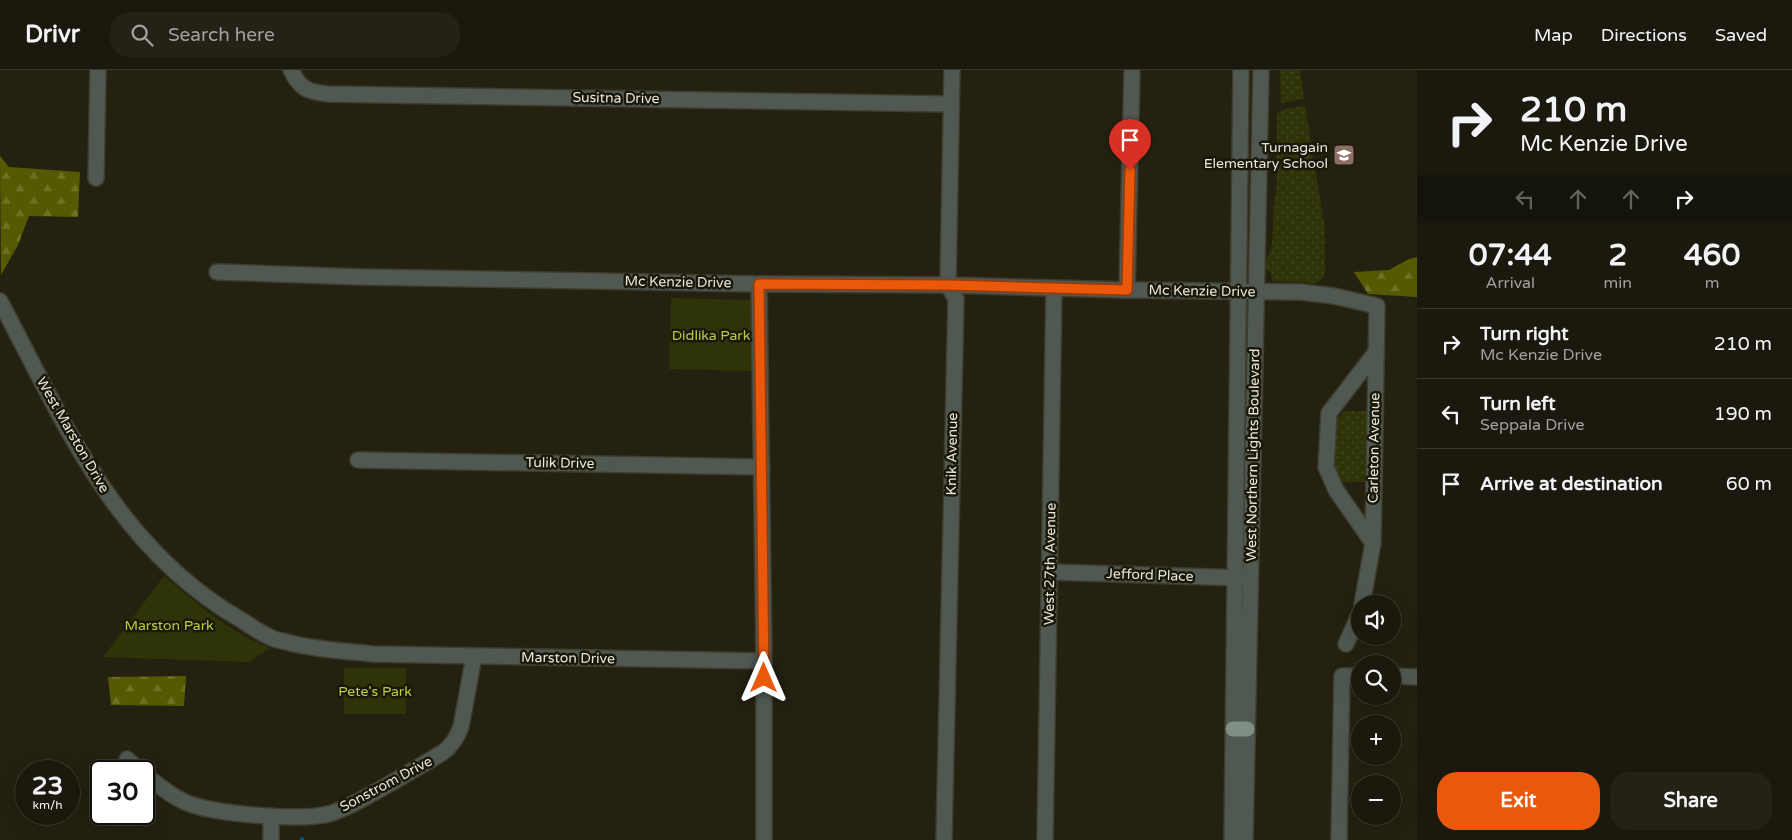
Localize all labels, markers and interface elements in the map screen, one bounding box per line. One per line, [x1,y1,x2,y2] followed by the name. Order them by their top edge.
[110,12,460,57] search box
[25,20,80,49] text: Drivr
[128,21,156,49] icon: search
[168,24,275,46] text: Search here
[1534,24,1573,46] text: Map
[1601,24,1687,46] text: Directions
[1715,24,1767,46] text: Saved
[572,89,660,107] street label: Susitna Drive
[1520,89,1627,131] text: 210 m
[1437,90,1502,155] icon: right
[1109,119,1151,170] pin
[1116,126,1144,154] icon: arrive
[1520,131,1688,157] text: Mc Kenzie Drive
[1204,139,1328,172] place label: Turnagain Elementary School
[1332,143,1356,167] school or university icon: Turnagain Elementary School
[1511,185,1539,213] icon: left
[1564,185,1592,213] icon: ahead
[1617,185,1645,213] icon: ahead
[1670,185,1698,213] icon: right
[1469,237,1552,274] text: 07:44
[1608,237,1627,274] text: 2
[1684,237,1740,274] text: 460
[624,273,732,291] street label: Mc Kenzie Drive
[1486,273,1535,293] text: Arrival
[1604,273,1632,293] text: min
[1705,273,1719,293] text: m
[1148,282,1256,300] street label: Mc Kenzie Drive
[1480,323,1568,345] text: Turn right
[672,327,751,344] park label: Didlika Park
[1437,330,1465,358] icon: right
[1714,333,1772,355] text: 210 m
[1480,345,1602,365] text: Mc Kenzie Drive
[1243,348,1263,562] street label: West Northern Lights Boulevard
[33,374,113,496] street label: West Marston Drive
[1365,393,1383,503] street label: Carleton Avenue
[1480,393,1556,415] text: Turn left
[1437,400,1465,428] icon: left
[1714,403,1772,425] text: 190 m
[943,412,961,496] street label: Knik Avenue
[1480,415,1585,435] text: Seppala Drive
[525,454,595,472] street label: Tulik Drive
[1437,470,1465,498] icon: arrive
[1480,473,1663,495] text: Arrive at destination
[1726,473,1772,495] text: 60 m
[1040,503,1060,625] street label: West 27th Avenue
[1106,565,1194,585] street label: Jefford Place
[1351,595,1401,825] map controls
[1351,595,1401,645] button: sound
[124,617,214,634] park label: Marston Park
[521,649,615,667] street label: Marston Drive
[737,651,789,703] position arrow
[1351,655,1401,705] button: search
[338,683,412,700] park label: Pete's Park
[1351,715,1401,765] button: +
[337,752,435,816] street label: Sonstrom Drive
[90,760,155,825] speed limit sign: 30
[32,771,63,801] text: 23
[1437,772,1600,830] button: Exit
[1610,772,1772,830] button: Share
[1351,775,1401,825] button: −
[32,798,63,812] text: km/h

